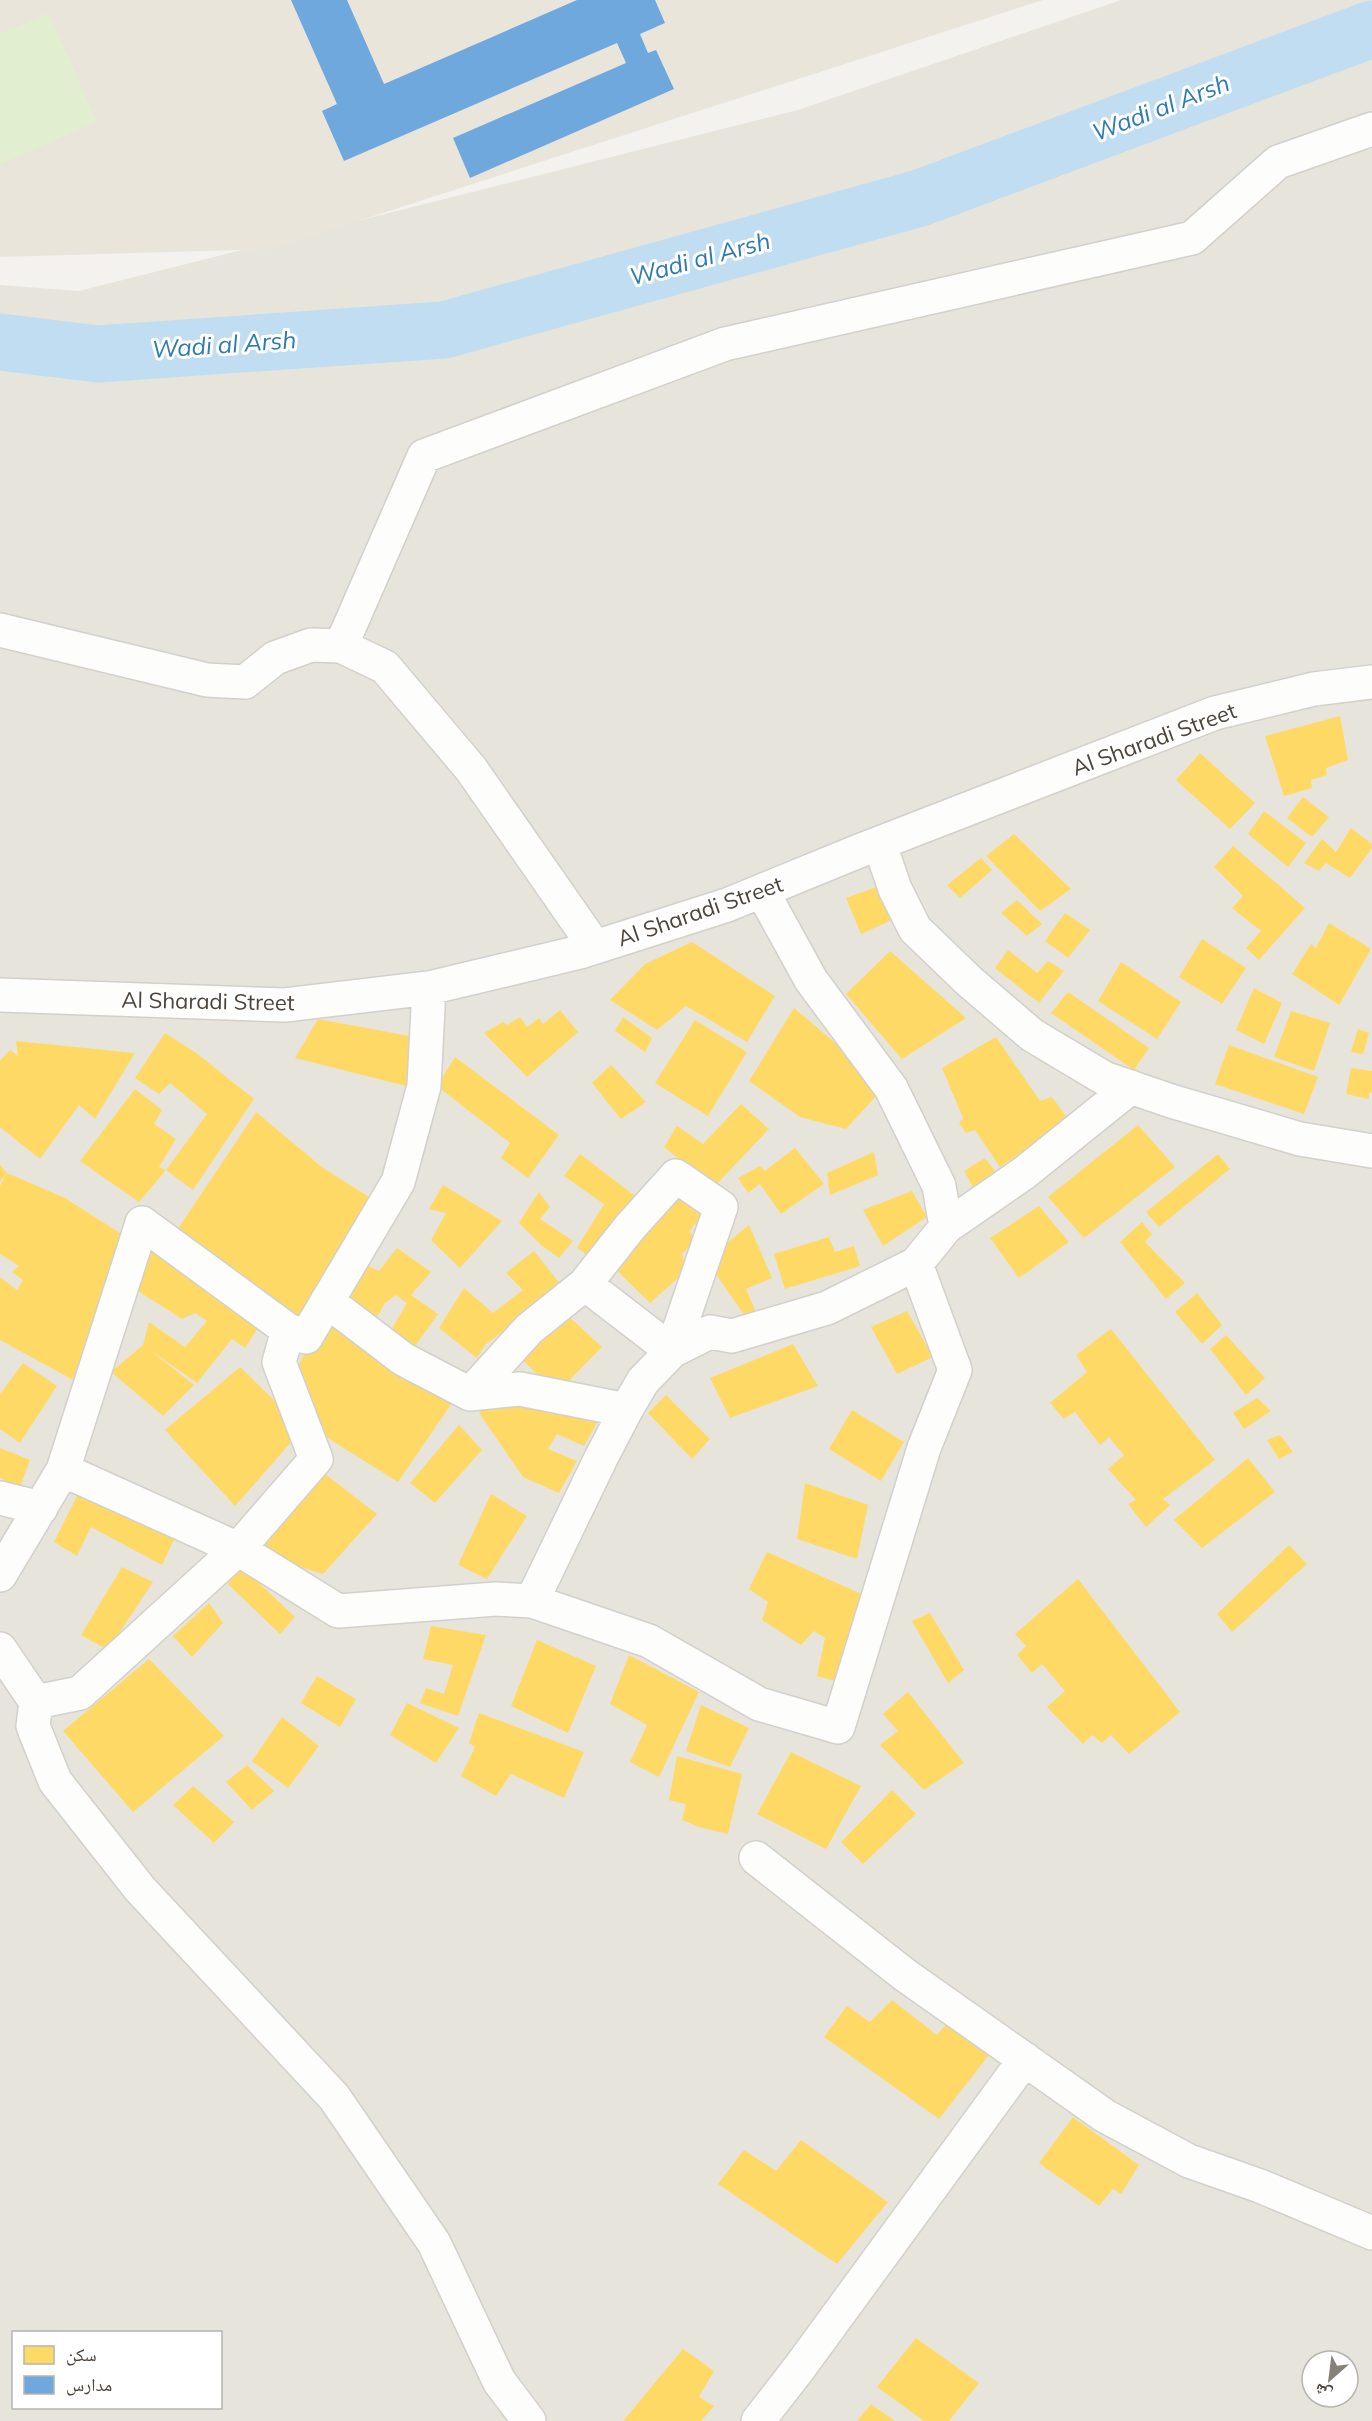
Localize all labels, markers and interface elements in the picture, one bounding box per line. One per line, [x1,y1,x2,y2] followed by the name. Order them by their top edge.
[1088,67,1234,147] water label: Wadi al Arsh
[626,225,773,291] water label: Wadi al Arsh
[151,324,297,364] water label: Wadi al Arsh
[1068,696,1240,782] street label: Al Sharadi Street
[614,869,787,952] street label: Al Sharadi Street
[121,985,295,1017] street label: Al Sharadi Street
[12,2331,222,2409] legend
[66,2343,97,2366] text: سكن
[1300,2349,1360,2409] north arrow
[66,2373,112,2396] text: مدارس
[1311,2379,1335,2405] text: ش

